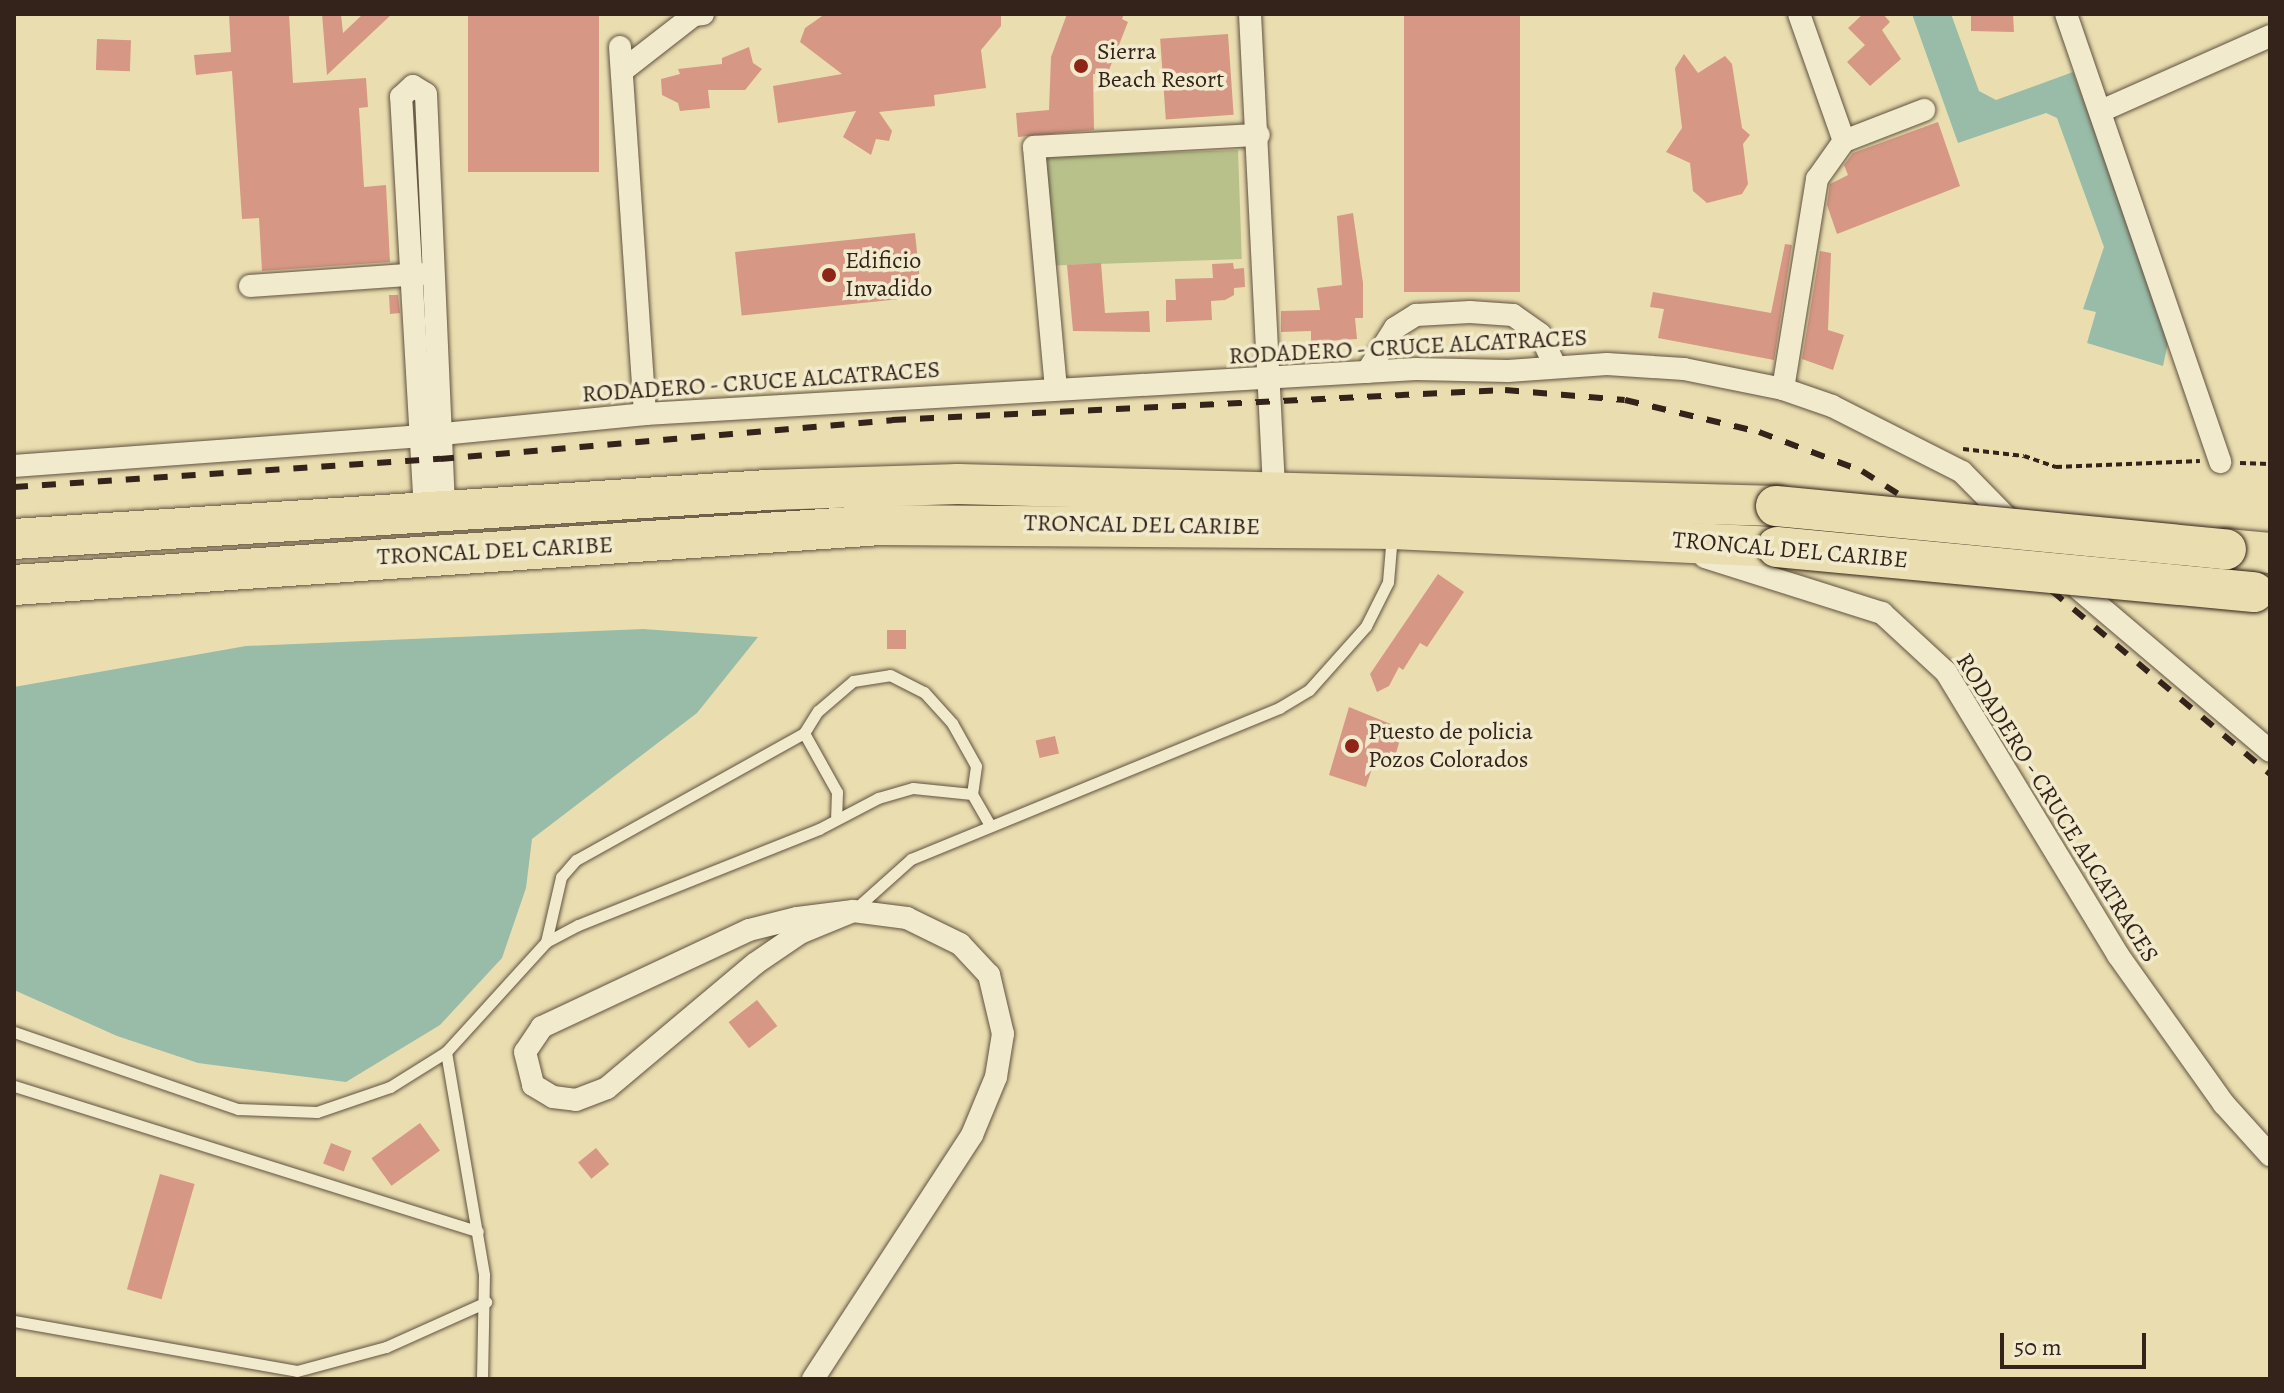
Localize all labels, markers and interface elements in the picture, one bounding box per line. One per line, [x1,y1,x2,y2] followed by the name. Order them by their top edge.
[1097,38,1224,94] place label: Sierra Beach Resort
[1072,57,1090,75] marker: Sierra Beach Resort
[845,247,932,303] place label: Edificio Invadido
[820,266,838,284] marker: Edificio Invadido
[1227,323,1589,371] street label: RODADERO - CRUCE ALCATRACES
[580,355,942,409] street label: RODADERO - CRUCE ALCATRACES
[1024,509,1260,541] street label: TRONCAL DEL CARIBE
[1671,525,1909,575] street label: TRONCAL DEL CARIBE
[376,530,614,572] street label: TRONCAL DEL CARIBE
[1949,648,2165,968] street label: RODADERO - CRUCE ALCATRACES
[1368,718,1533,774] place label: Puesto de policia Pozos Colorados
[1343,737,1361,755] marker: Puesto de policia Pozos Colorados
[2004,1317,2150,1367] scale bar
[2014,1331,2062,1363] text: 50 m

